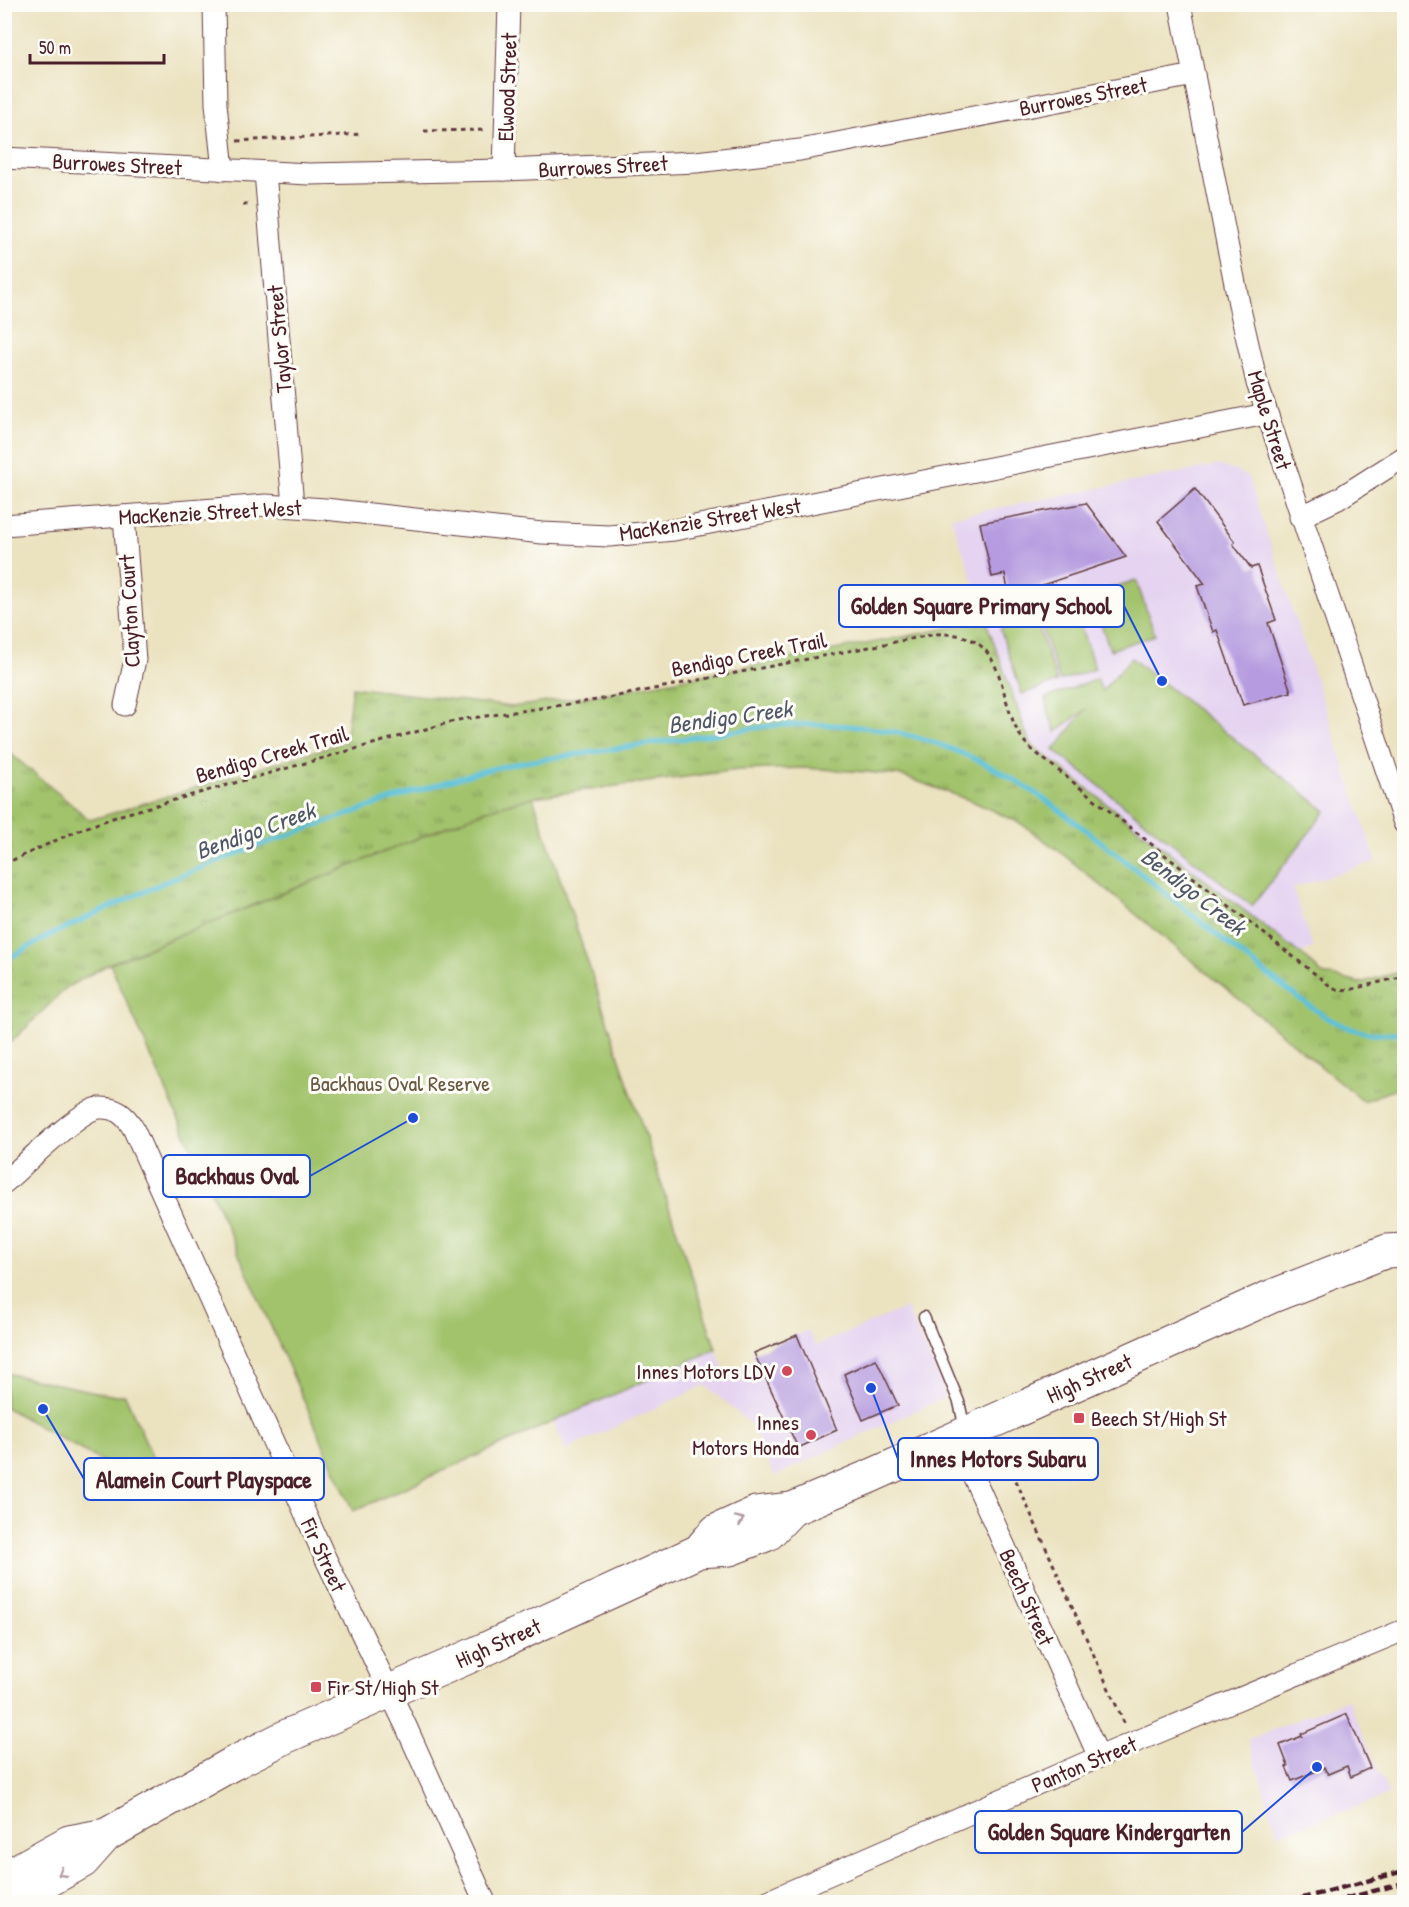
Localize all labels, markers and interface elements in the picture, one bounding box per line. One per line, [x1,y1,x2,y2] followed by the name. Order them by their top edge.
[30,27,164,65] scale bar
[490,32,524,142] street label: Elwood Street
[39,35,71,60] text: 50 m
[1017,69,1150,123] street label: Burrowes Street
[52,146,183,182] street label: Burrowes Street
[538,148,669,184] street label: Burrowes Street
[259,284,299,394] street label: Taylor Street
[1241,367,1299,474] street label: Maple Street
[617,490,803,548] street label: MacKenzie Street West
[118,492,303,532] street label: MacKenzie Street West
[111,553,147,668] street label: Clayton Court
[839,585,1124,627] callout: Golden Square Primary School
[850,589,1112,622] text: Golden Square Primary School
[669,624,829,684] street label: Bendigo Creek Trail
[666,691,796,742] water label: Bendigo Creek
[192,718,352,790] street label: Bendigo Creek Trail
[191,793,321,867] water label: Bendigo Creek
[1134,840,1255,944] water label: Bendigo Creek
[310,1068,490,1098] park label: Backhaus Oval Reserve
[163,1155,310,1197] callout: Backhaus Oval
[175,1159,299,1191] text: Backhaus Oval
[1042,1346,1137,1410] street label: High Street
[636,1356,776,1386] place label: Innes Motors LDV
[780,1364,794,1378] marker: Innes Motors LDV
[1091,1403,1227,1433] place label: Beech St/High St
[692,1407,799,1462] place label: Innes Motors Honda
[1072,1411,1086,1425] marker: Beech St/High St
[804,1428,818,1442] marker: Innes Motors Honda
[898,1438,1098,1480] callout: Innes Motors Subaru
[910,1442,1087,1474] text: Innes Motors Subaru
[84,1458,324,1500] callout: Alamein Court Playspace
[96,1463,312,1496] text: Alamein Court Playspace
[294,1512,354,1597] street label: Fir Street
[734,1515,745,1527] one-way arrow
[992,1544,1062,1650] street label: Beech Street
[451,1611,546,1675] street label: High Street
[327,1672,439,1702] place label: Fir St/High St
[309,1680,323,1694] marker: Fir St/High St
[1027,1728,1142,1800] street label: Panton Street
[975,1811,1242,1853] callout: Golden Square Kindergarten
[987,1815,1231,1848] text: Golden Square Kindergarten
[58,1865,68,1877] one-way arrow

